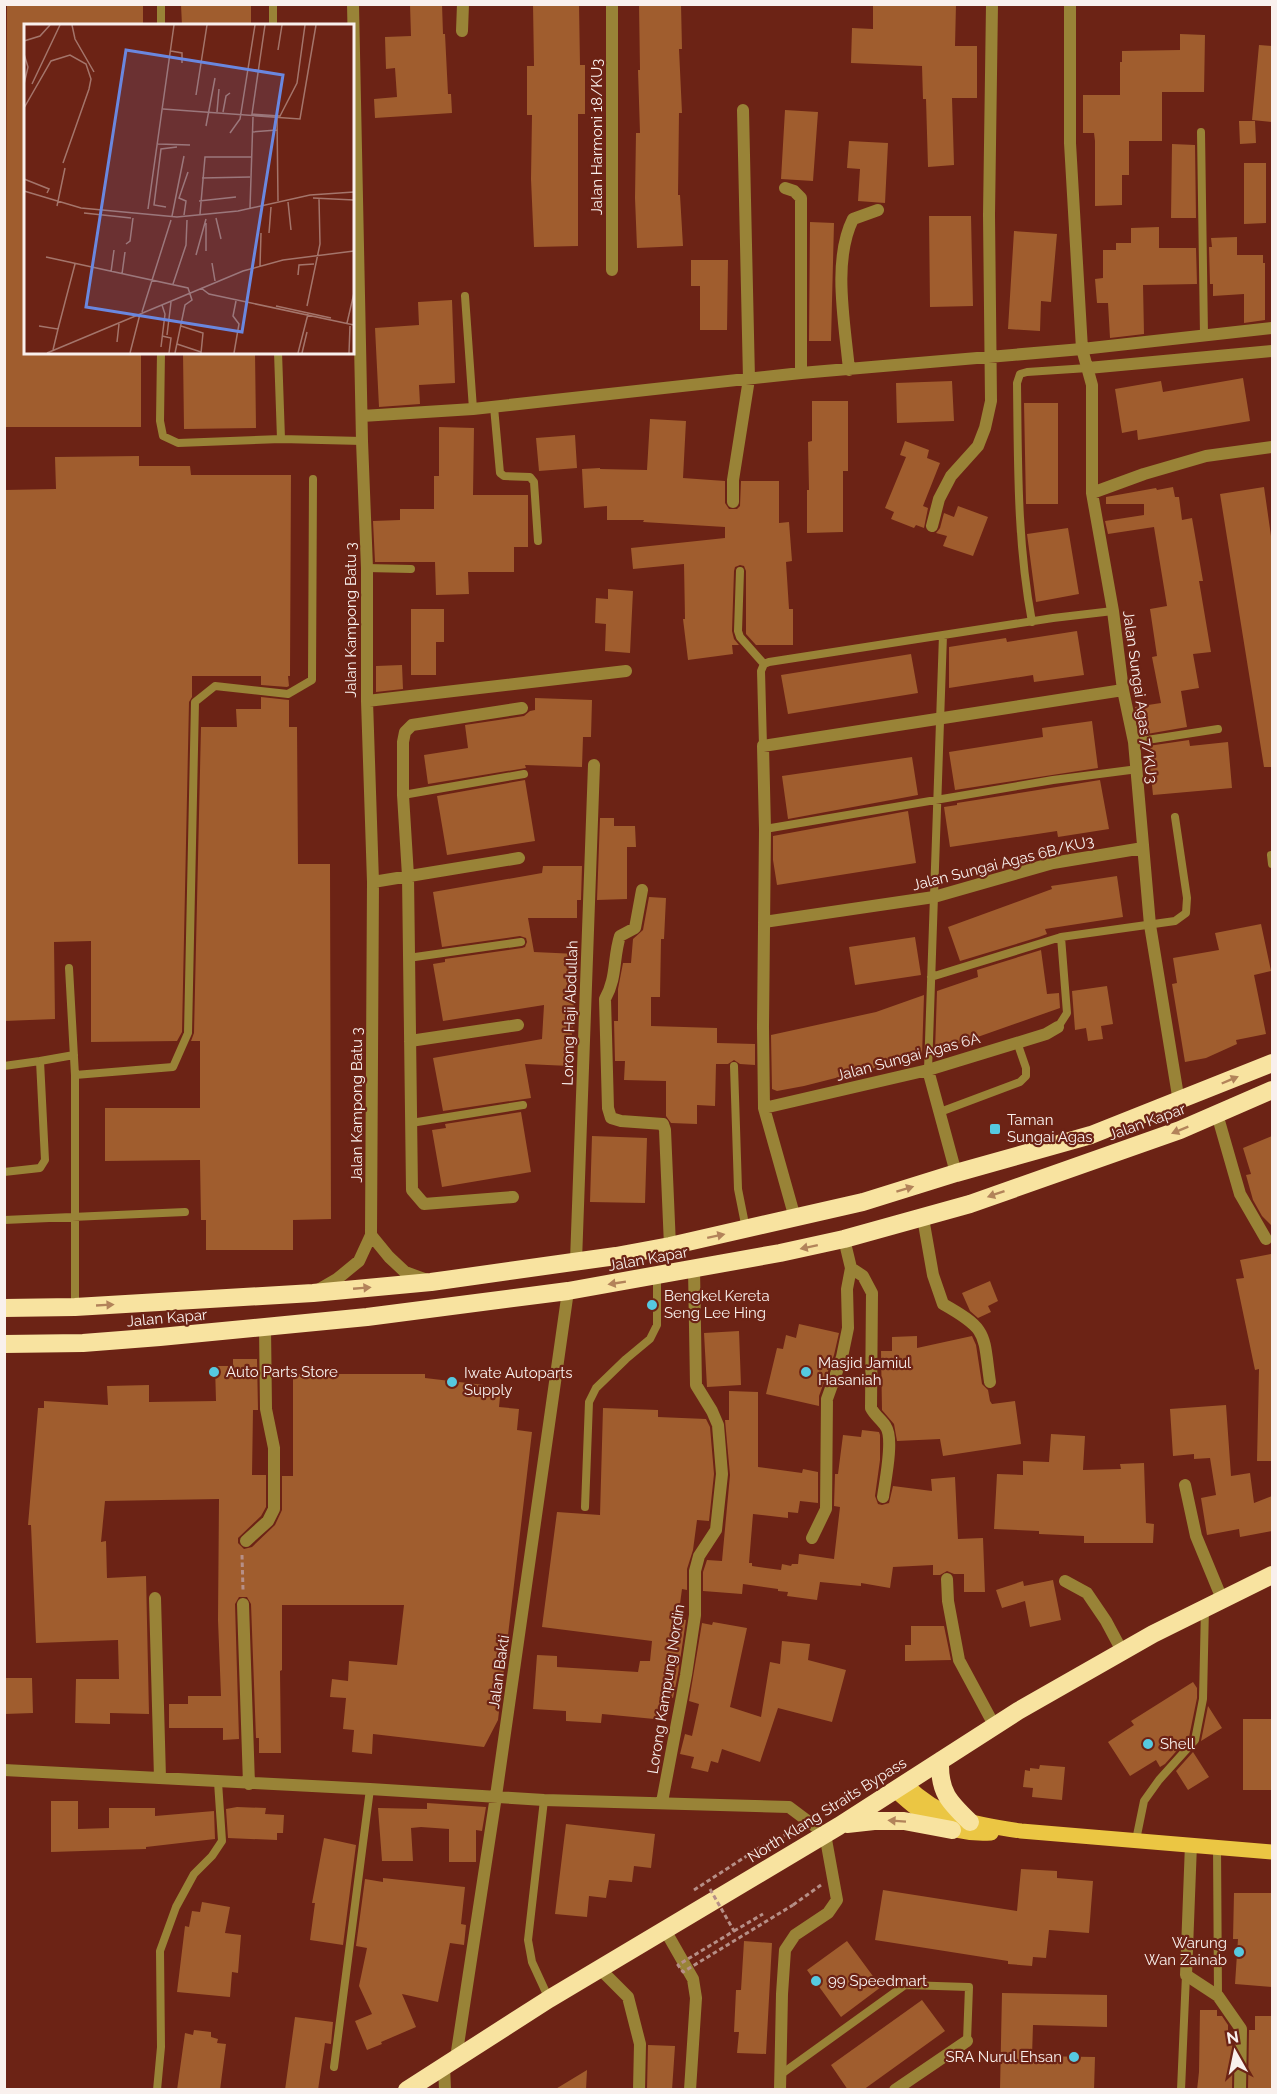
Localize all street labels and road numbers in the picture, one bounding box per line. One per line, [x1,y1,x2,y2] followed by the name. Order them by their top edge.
[588,59,606,215] street label: Jalan Harmoni 18/KU3
[342,542,360,698] street label: Jalan Kampong Batu 3
[1119,609,1161,785] street label: Jalan Sungai Agas 7/KU3
[910,832,1096,894] street label: Jalan Sungai Agas 6B/KU3
[558,940,582,1086] street label: Lorong Haji Abdullah
[348,1027,366,1183] street label: Jalan Kampong Batu 3
[834,1029,982,1085] street label: Jalan Sungai Agas 6A
[1106,1100,1189,1144] street label: Jalan Kapar
[607,1243,690,1275] street label: Jalan Kapar
[126,1305,209,1330] street label: Jalan Kapar
[644,1603,688,1775] street label: Lorong Kampung Nordin
[485,1634,513,1710] street label: Jalan Bakti
[744,1754,910,1866] street label: North Klang Straits Bypass

